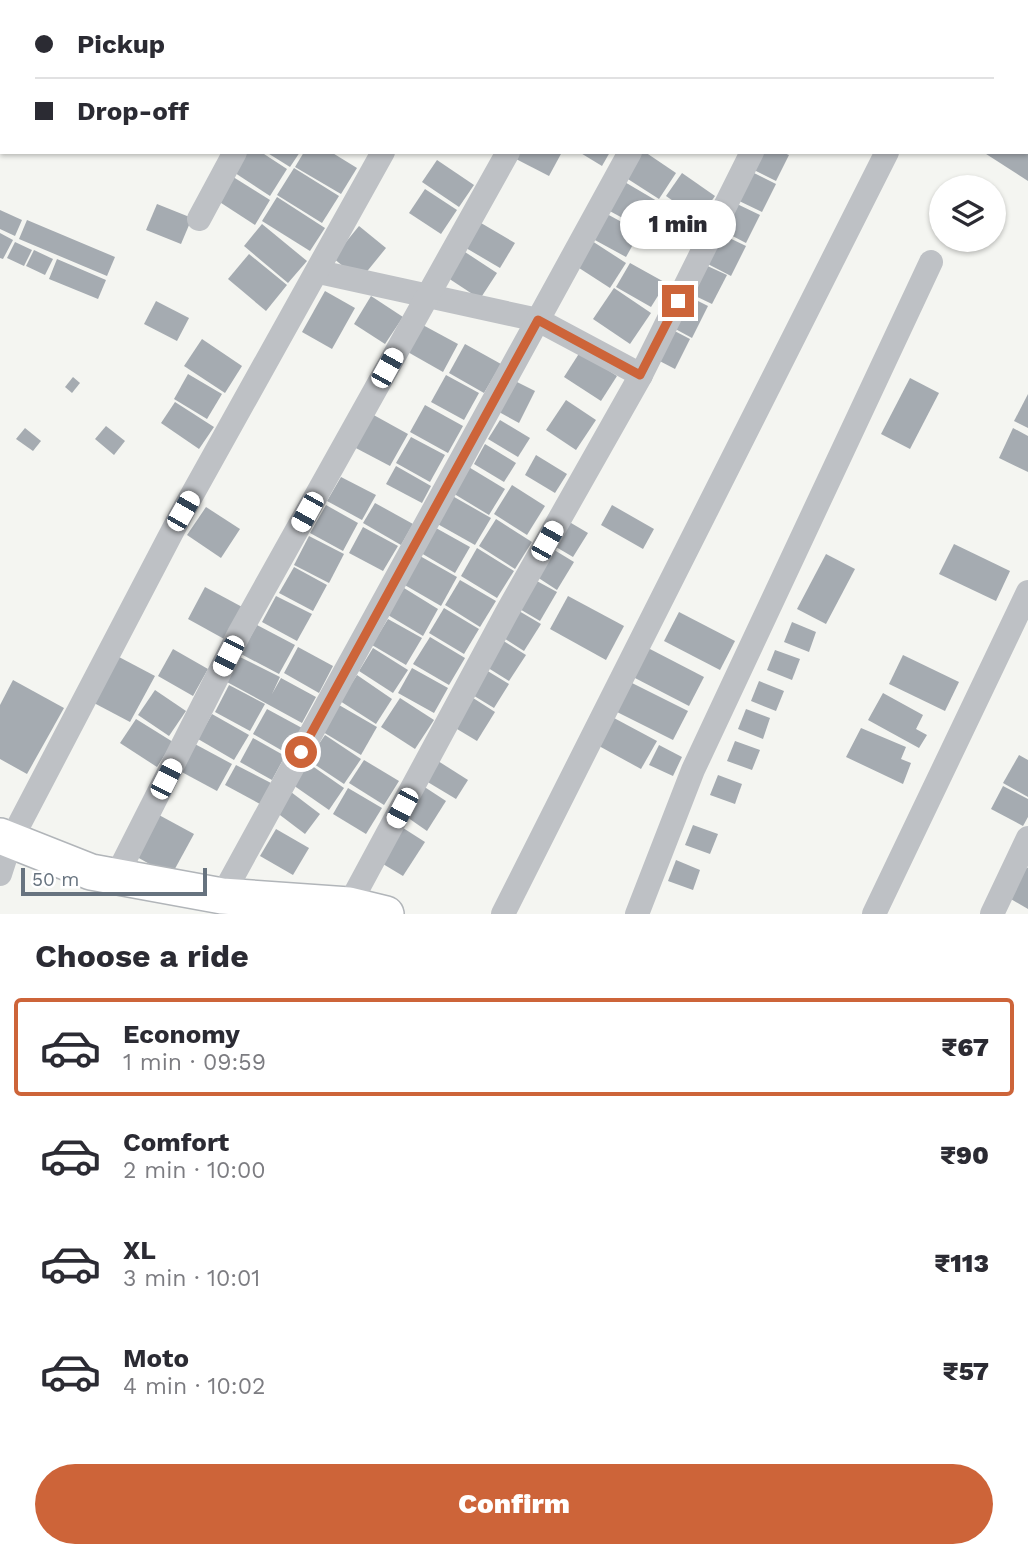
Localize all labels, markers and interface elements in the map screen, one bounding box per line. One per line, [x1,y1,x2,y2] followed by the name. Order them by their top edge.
[77,29,165,59] text: Pickup
[77,96,189,126] text: Drop-off
[929,175,1006,252] map controls
[929,175,1006,252] button: layers
[620,200,736,248] callout: 1 min
[648,211,708,238] text: 1 min
[662,285,694,317] route end
[368,345,407,391] car
[164,488,203,534] car
[288,489,327,535] car
[528,518,567,564] car
[210,633,247,679] car
[285,736,317,768] route start
[148,756,185,802] car
[383,785,422,831] car
[21,865,206,897] scale bar
[32,868,79,891] text: 50 m
[35,937,249,975] text: Choose a ride
[39,1016,102,1079] icon: car
[123,1019,240,1049] text: Economy
[941,1032,989,1062] text: ₹67
[123,1049,266,1076] text: 1 min · 09:59
[39,1124,102,1187] icon: car
[123,1127,229,1157] text: Comfort
[940,1140,989,1170] text: ₹90
[123,1157,266,1184] text: 2 min · 10:00
[39,1232,102,1295] icon: car
[123,1235,156,1265] text: XL
[934,1248,989,1278] text: ₹113
[123,1265,260,1292] text: 3 min · 10:01
[39,1340,102,1403] icon: car
[123,1343,189,1373] text: Moto
[943,1356,989,1386] text: ₹57
[123,1373,265,1400] text: 4 min · 10:02
[35,1464,993,1544] button: Confirm

